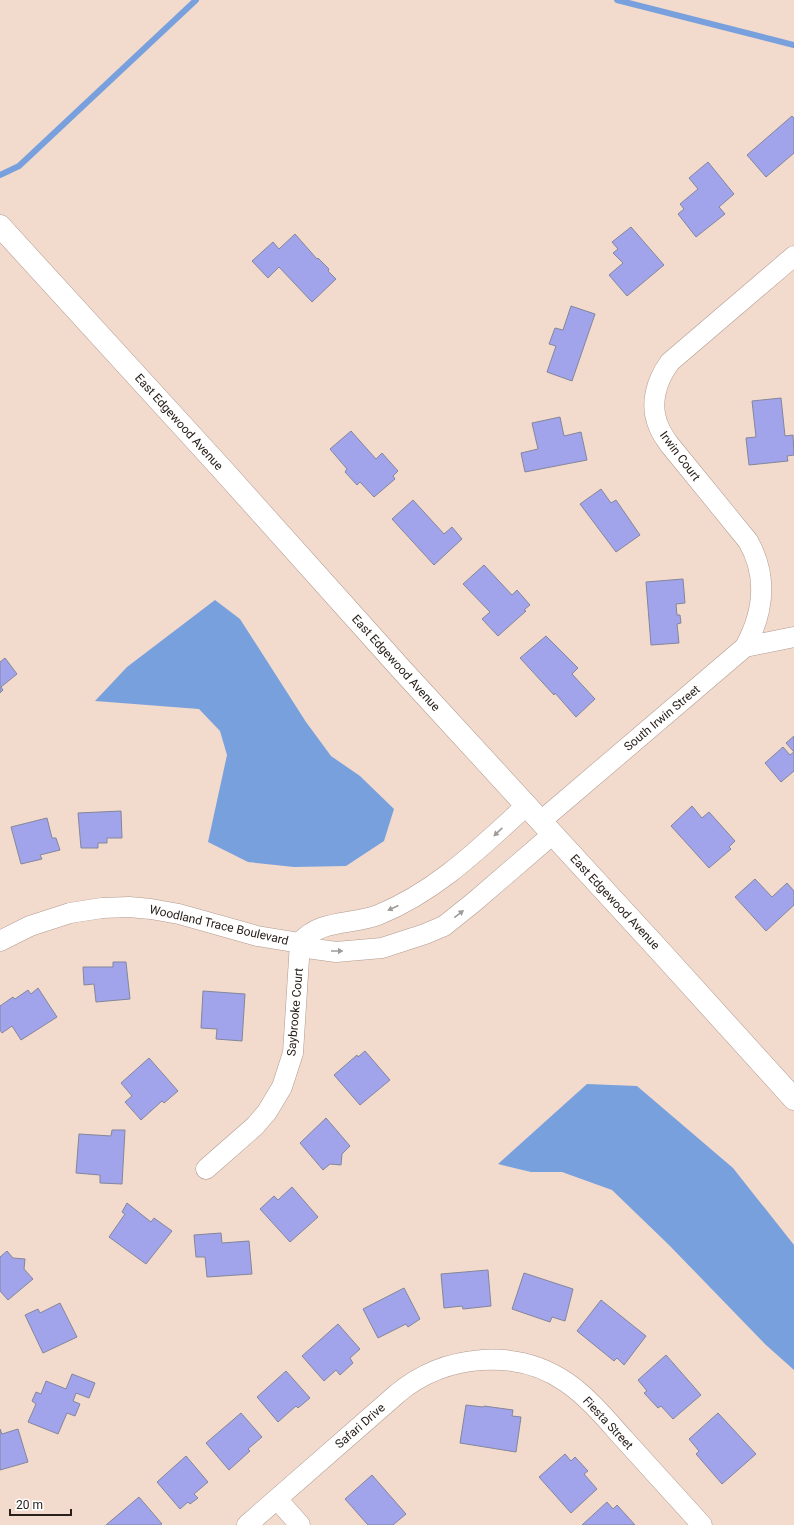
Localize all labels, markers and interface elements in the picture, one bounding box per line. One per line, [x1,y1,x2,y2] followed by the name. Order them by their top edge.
[132,371,226,473] street label: East Edgewood Avenue
[657,428,703,484] street label: Irwin Court
[349,612,443,714] street label: East Edgewood Avenue
[621,682,703,754] street label: South Irwin Street
[493,827,503,837] one-way arrow
[567,852,663,952] street label: East Edgewood Avenue
[148,902,290,948] street label: Woodland Trace Boulevard
[387,905,399,911] one-way arrow
[454,910,465,918] one-way arrow
[331,948,344,954] one-way arrow
[284,967,306,1057] street label: Saybrooke Court
[580,1394,636,1452] street label: Fiesta Street
[332,1401,388,1451] street label: Safari Drive
[10,1491,71,1517] scale bar
[16,1498,43,1512] text: 20 m

